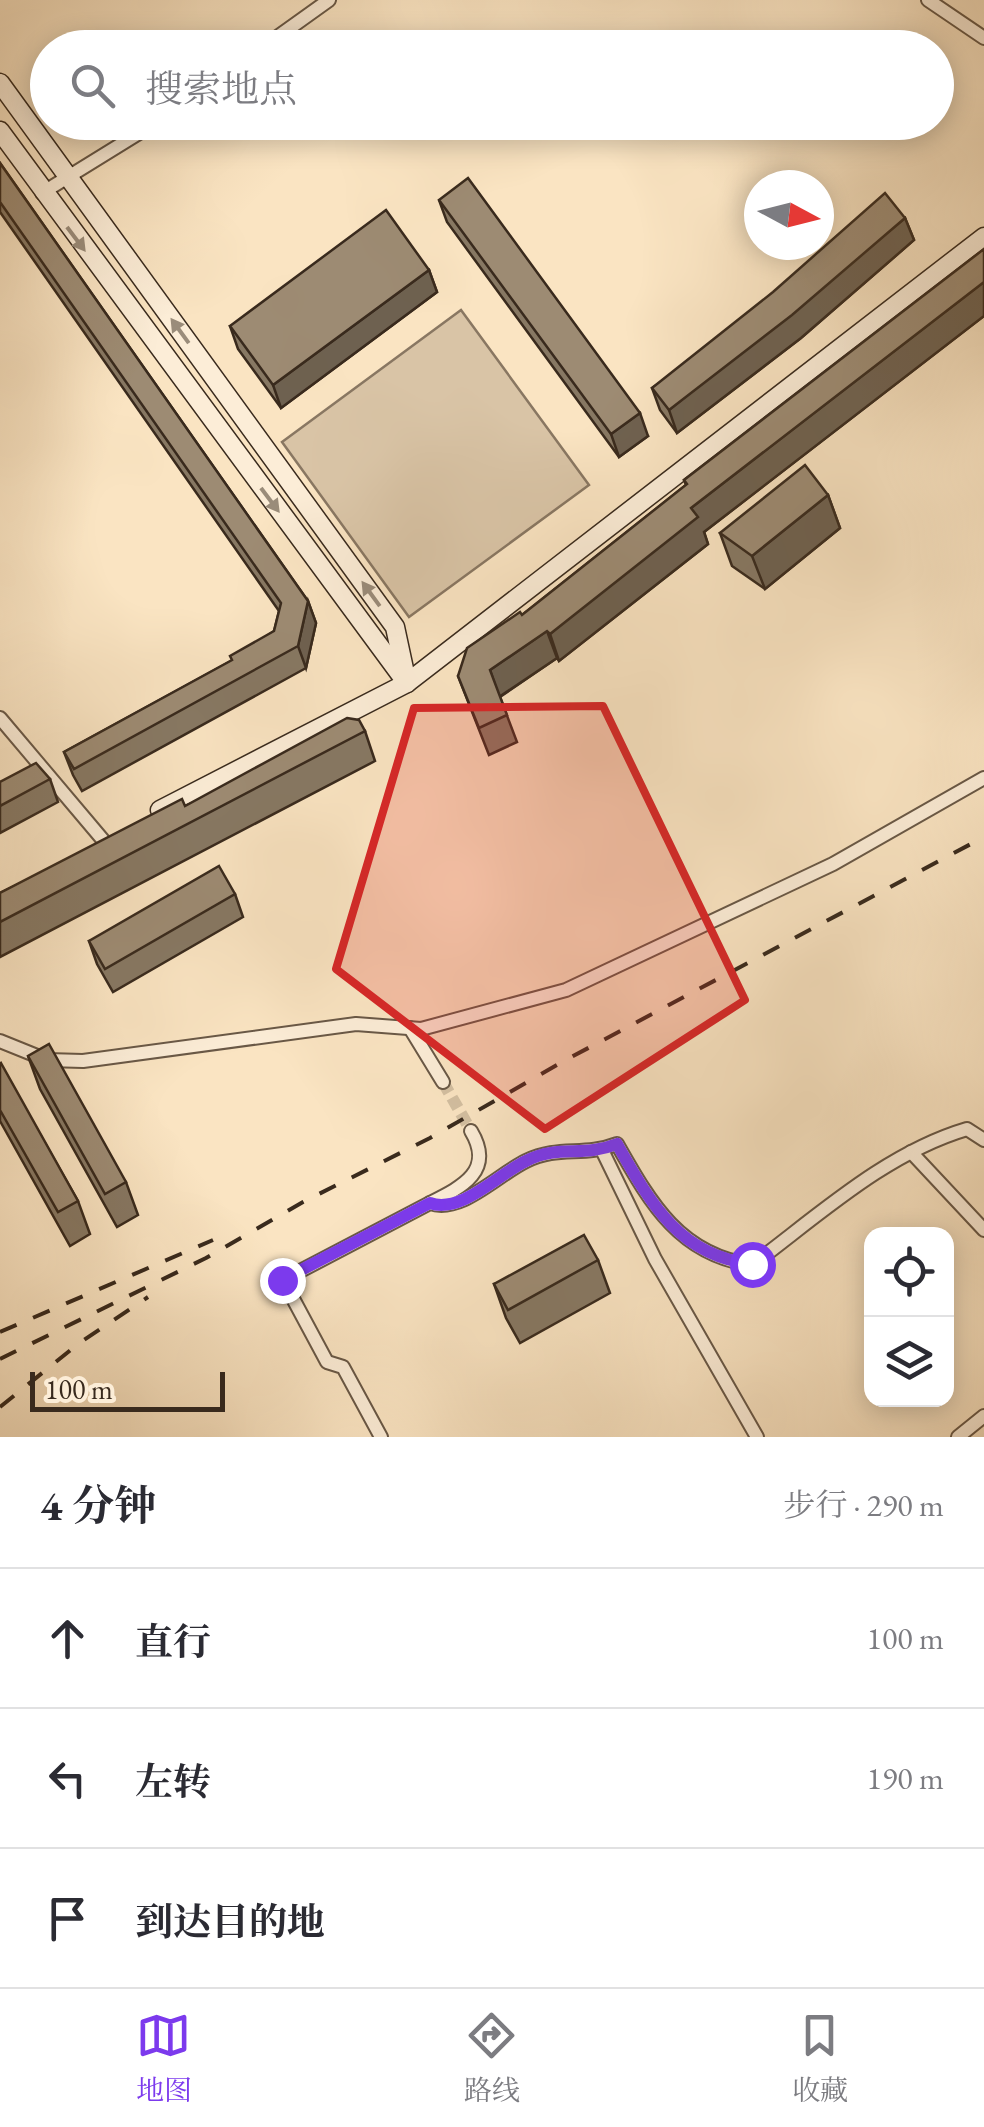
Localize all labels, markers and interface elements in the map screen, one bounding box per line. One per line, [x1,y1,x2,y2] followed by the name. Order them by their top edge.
[30,30,954,140] search box
[65,58,120,113] icon: search
[145,64,297,113] text: 搜索地点
[744,170,834,260] north arrow
[66,226,86,252] one-way arrow
[171,318,191,344] one-way arrow
[260,487,280,513] one-way arrow
[362,581,382,607] one-way arrow
[864,1227,954,1407] map controls
[864,1227,954,1317] button: locate
[730,1242,776,1288] route start
[260,1258,306,1304] route end
[864,1317,954,1407] button: layers
[30,1367,225,1412] scale bar
[45,1371,113,1407] text: 100 m
[40,1478,156,1533] text: 4 分钟
[783,1484,944,1526] text: 步行 · 290 m
[40,1611,95,1666] icon: ahead
[135,1617,211,1666] text: 直行
[867,1617,944,1659] text: 100 m
[40,1751,95,1806] icon: left
[135,1757,211,1806] text: 左转
[867,1757,944,1799] text: 190 m
[40,1891,95,1946] icon: arrive
[135,1897,325,1946] text: 到达目的地
[136,2008,192,2108] tab: 地图
[464,2008,520,2108] tab: 路线
[792,2008,848,2108] tab: 收藏

